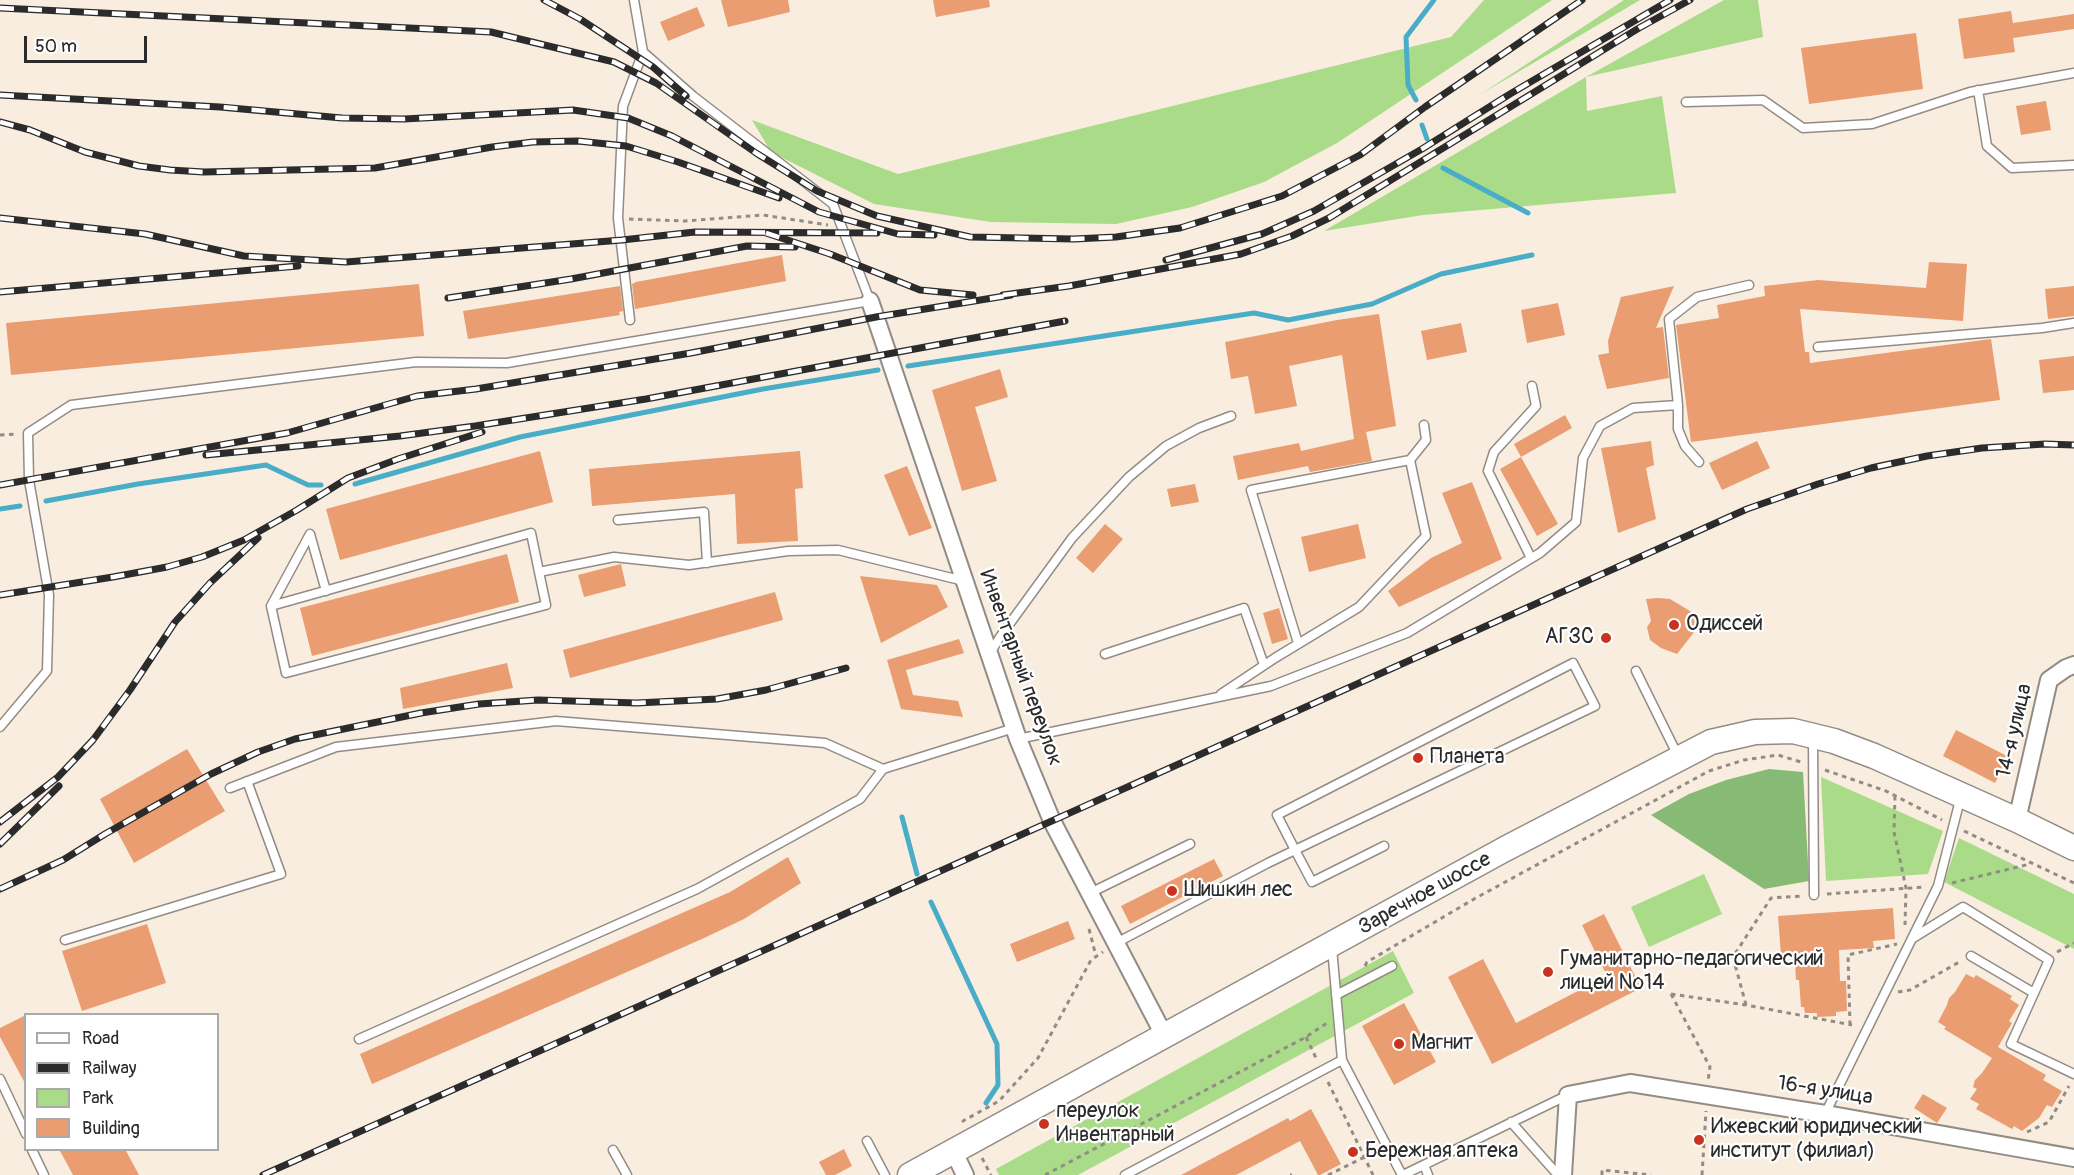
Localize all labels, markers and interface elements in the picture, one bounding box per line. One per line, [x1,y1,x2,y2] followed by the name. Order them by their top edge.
[27,24,150,62] scale bar
[35,35,77,58] text: 50 m
[973,567,1067,769] street label: Инвентарный переулок
[1686,612,1763,638] place label: Одиссей
[1667,618,1681,632] marker: Одиссей
[1545,625,1594,651] place label: АГЗС
[1599,631,1613,645] marker: АГЗС
[1992,681,2038,781] street label: 14-я улица
[1430,745,1505,771] place label: Планета
[1411,751,1425,765] marker: Планета
[1354,847,1496,941] street label: Заречное шоссе
[1184,878,1293,904] place label: Шишкин лес
[1165,884,1179,898] marker: Шишкин лес
[1560,947,1824,997] place label: Гуманитарно-педагогический лицей №14
[1541,965,1555,979] marker: Гуманитарно-педагогический лицей №14
[24,1013,219,1151] legend
[82,1027,119,1050] text: Road
[1411,1031,1473,1057] place label: Магнит
[1392,1037,1406,1051] marker: Магнит
[82,1057,137,1080] text: Railway
[1776,1071,1874,1111] street label: 16-я улица
[82,1087,114,1110] text: Park
[1056,1099,1175,1149] place label: переулок Инвентарный
[1711,1115,1923,1165] place label: Ижевский юридический институт (филиал)
[82,1117,140,1140] text: Building
[1037,1117,1051,1131] marker: переулок Инвентарный
[1692,1133,1706,1147] marker: Ижевский юридический институт (филиал)
[1365,1139,1518,1165] place label: Бережная аптека
[1346,1145,1360,1159] marker: Бережная аптека

